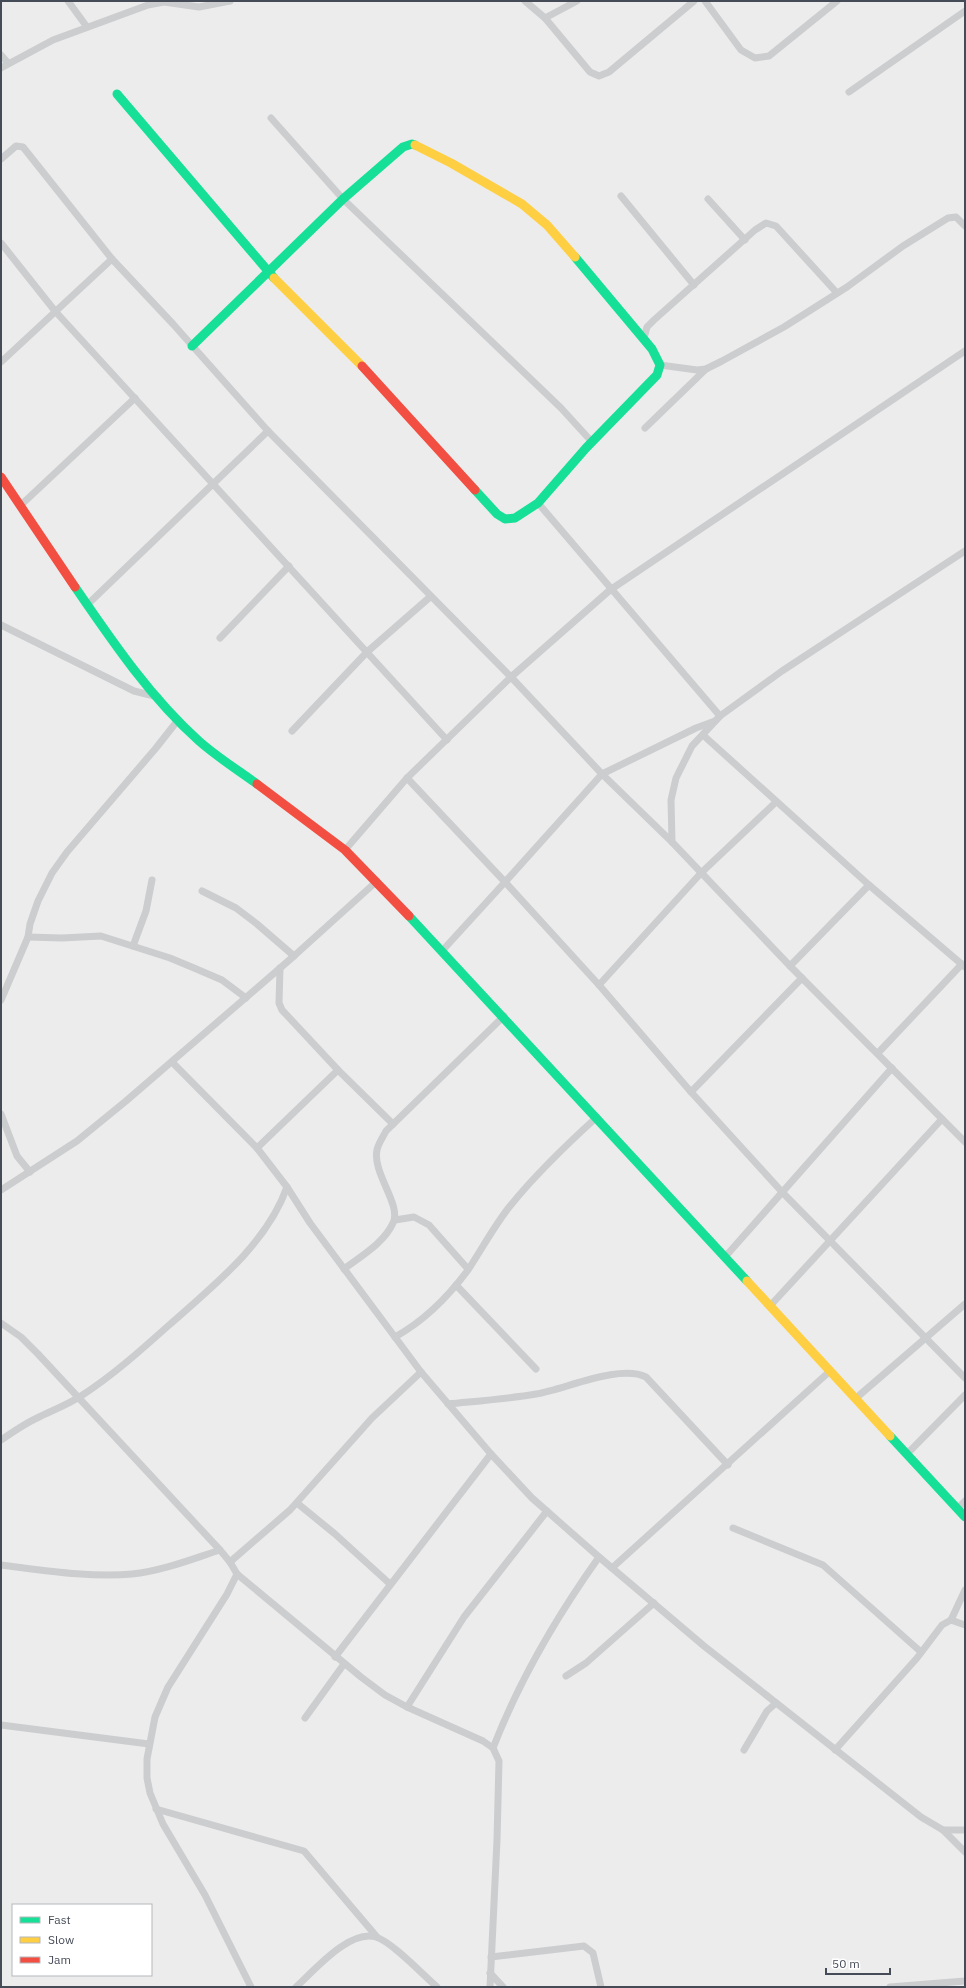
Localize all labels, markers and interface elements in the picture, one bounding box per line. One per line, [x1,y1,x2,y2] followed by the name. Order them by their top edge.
[12,1904,152,1976] legend
[48,1912,71,1927] text: Fast
[48,1932,74,1947] text: Slow
[826,1950,890,1976] scale bar
[48,1952,71,1967] text: Jam
[832,1956,860,1971] text: 50 m

